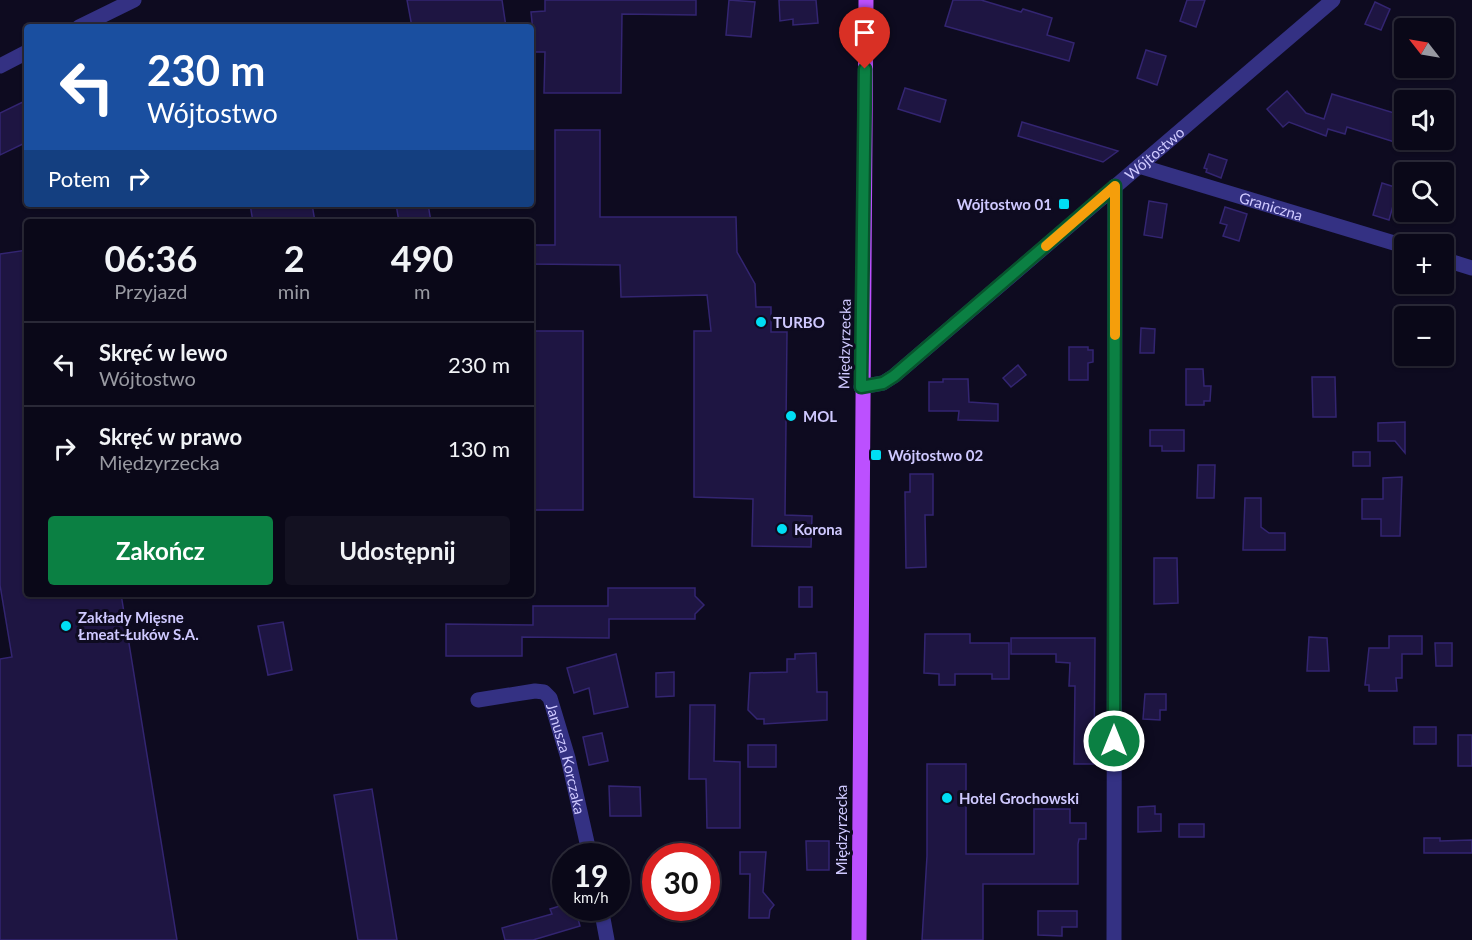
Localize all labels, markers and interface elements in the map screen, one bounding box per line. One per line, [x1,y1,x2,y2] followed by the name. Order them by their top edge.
[839,7,890,69] pin
[848,16,881,49] icon: arrive
[1394,18,1454,78] north arrow
[1394,18,1454,366] map controls
[147,45,265,95] text: 230 m
[48,48,126,126] icon: left
[1394,90,1454,150] button: sound
[147,96,278,129] text: Wójtostwo
[1121,123,1188,184] street label: Wójtostwo
[122,162,155,195] icon: right
[1394,162,1454,222] button: search
[48,165,110,192] text: Potem
[1237,188,1305,224] street label: Graniczna
[957,195,1052,213] place label: Wójtostwo 01
[1057,197,1071,211] marker: Wójtostwo 01
[1394,234,1454,294] button: +
[105,236,197,280] text: 06:36
[284,236,305,280] text: 2
[391,236,453,280] text: 490
[114,279,188,303] text: Przyjazd
[278,279,310,303] text: min
[414,279,430,303] text: m
[834,299,854,389] street label: Międzyrzecka
[1394,306,1454,366] button: −
[773,313,825,331] place label: TURBO
[754,315,768,329] marker: TURBO
[99,339,228,366] text: Skręć w lewo
[48,348,81,381] icon: left
[448,351,510,378] text: 230 m
[99,366,196,390] text: Wójtostwo
[803,407,837,425] place label: MOL
[784,409,798,423] marker: MOL
[99,423,242,450] text: Skręć w prawo
[48,432,81,465] icon: right
[448,435,510,462] text: 130 m
[888,446,983,464] place label: Wójtostwo 02
[869,448,883,462] marker: Wójtostwo 02
[99,450,220,474] text: Międzyrzecka
[48,516,273,585] button: Zakończ
[285,516,510,585] button: Udostępnij
[794,520,842,538] place label: Korona
[775,522,789,536] marker: Korona
[78,608,199,643] place label: Zakłady Mięsne Łmeat-Łuków S.A.
[59,619,73,633] marker: Zakłady Mięsne Łmeat-Łuków S.A.
[543,701,589,816] street label: Janusza Korczaka
[1082,709,1146,773] position arrow
[832,785,850,875] street label: Międzyrzecka
[959,789,1079,807] place label: Hotel Grochowski
[940,791,954,805] marker: Hotel Grochowski
[642,843,720,921] speed limit sign: 30
[574,857,608,893] text: 19
[573,888,609,906] text: km/h

